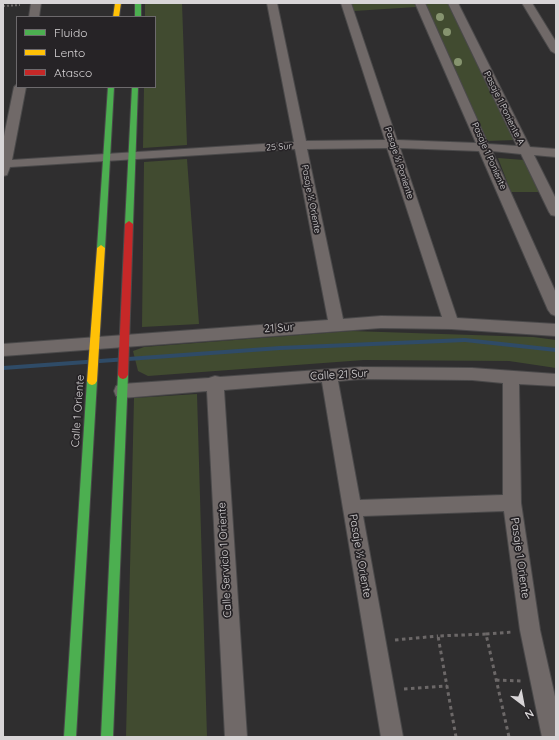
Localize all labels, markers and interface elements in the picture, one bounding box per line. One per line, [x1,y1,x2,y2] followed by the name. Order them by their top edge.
[16,16,156,88] legend
[54,25,87,40] text: Fluido
[54,45,85,60] text: Lento
[54,65,92,80] text: Atasco
[481,69,527,147] street label: Pasaje 1 Poniente A
[469,121,509,191] street label: Pasaje 1 Poniente
[382,126,416,200] street label: Pasaje ½ Poniente
[266,141,292,153] street label: 25 Sur
[299,164,323,234] street label: Pasaje ½ Oriente
[264,320,294,336] street label: 21 Sur
[310,367,368,383] street label: Calle 21 Sur
[69,374,87,448] street label: Calle 1 Oriente
[215,502,235,618] street label: Calle Servicio 1 Oriente
[346,513,374,599] street label: Pasaje ½ Oriente
[508,517,532,599] street label: Pasaje 1 Oriente
[503,684,543,724] north arrow
[522,706,537,722] text: N

